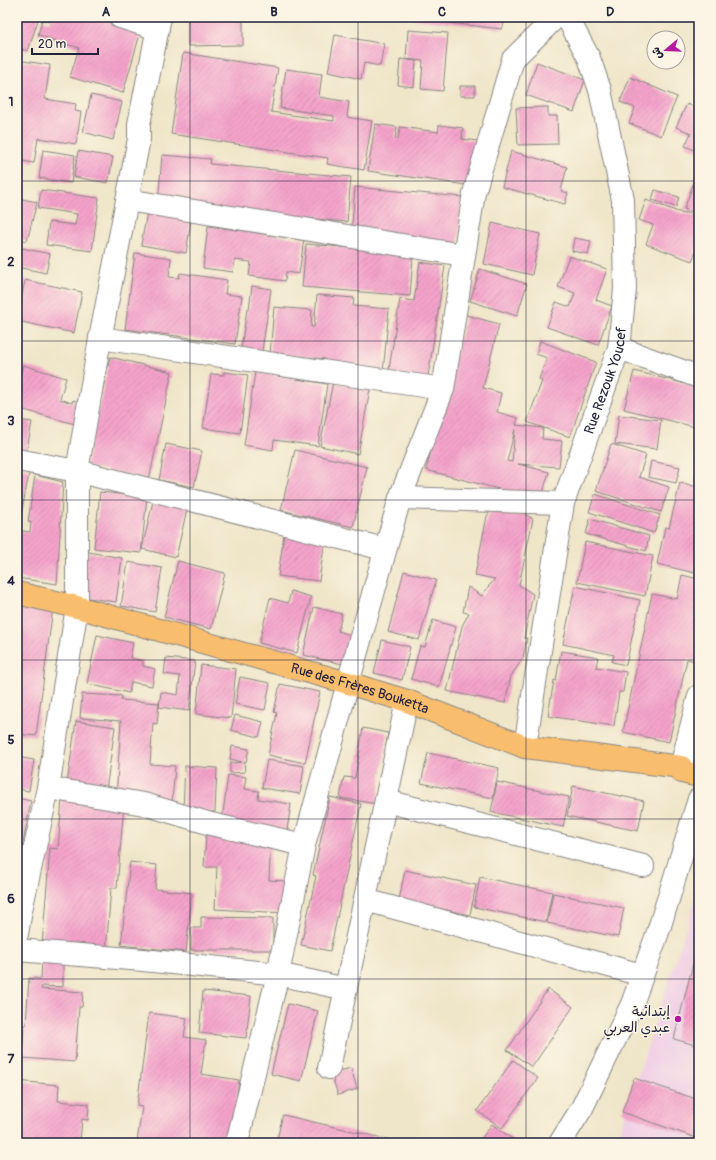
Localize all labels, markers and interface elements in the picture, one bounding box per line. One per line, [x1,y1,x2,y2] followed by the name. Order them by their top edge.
[102,4,111,20] text: A
[270,4,278,20] text: B
[438,4,446,20] text: C
[606,4,614,20] text: D
[32,30,98,56] scale bar
[646,30,686,70] north arrow
[38,37,67,52] text: 20 m
[649,45,665,61] text: ش
[8,94,14,110] text: 1
[7,254,15,270] text: 2
[580,326,630,436] street label: Rue Rezouk Youcef
[7,413,15,429] text: 3
[7,573,15,589] text: 4
[289,659,431,717] street label: Rue des Frères Bouketta
[7,732,15,748] text: 5
[7,891,15,907] text: 6
[603,1003,671,1040] place label: إبتدائية عبدي العربي
[673,1014,683,1024] marker: إبتدائية عبدي العربي
[8,1051,15,1067] text: 7

